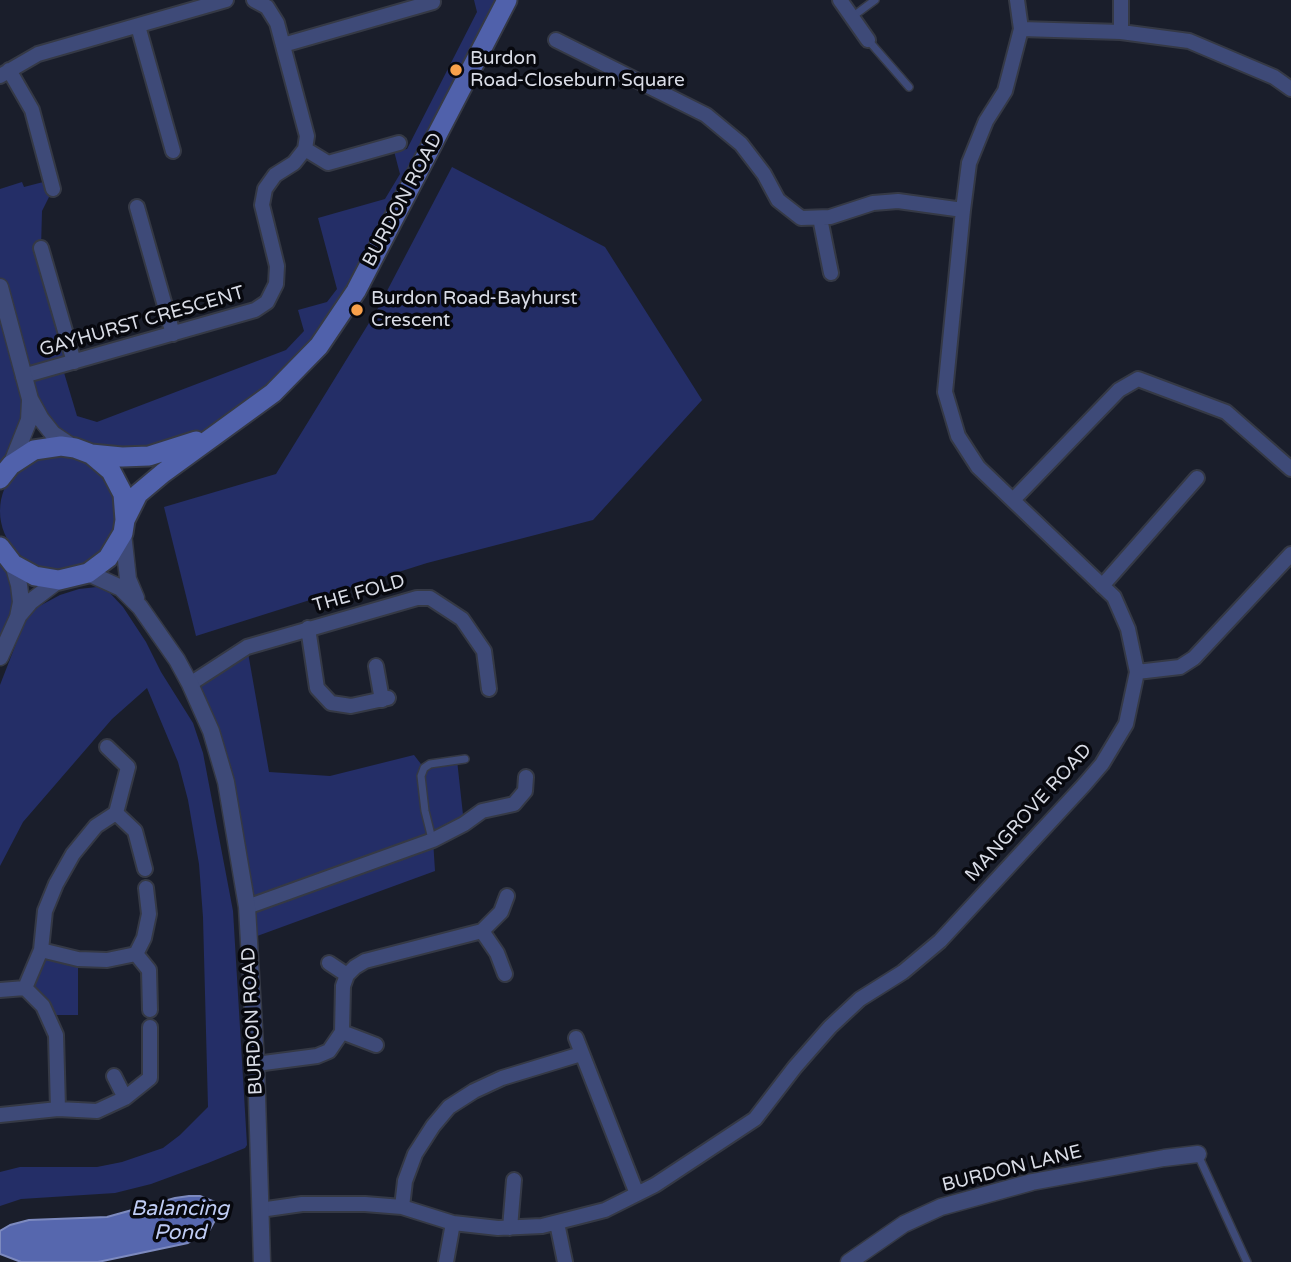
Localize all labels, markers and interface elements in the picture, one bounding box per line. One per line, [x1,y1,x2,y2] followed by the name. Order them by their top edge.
[470,48,685,92] place label: Burdon Road-Closeburn Square
[448,62,464,78] marker: Burdon Road-Closeburn Square
[358,129,448,271] street label: BURDON ROAD
[37,282,247,362] street label: GAYHURST CRESCENT
[371,288,578,332] place label: Burdon Road-Bayhurst Crescent
[349,302,365,318] marker: Burdon Road-Bayhurst Crescent
[310,570,408,618] street label: THE FOLD
[961,739,1097,887] street label: MANGROVE ROAD
[238,946,268,1096] street label: BURDON ROAD
[940,1141,1084,1197] street label: BURDON LANE
[131,1196,229,1246] water label: Balancing Pond

